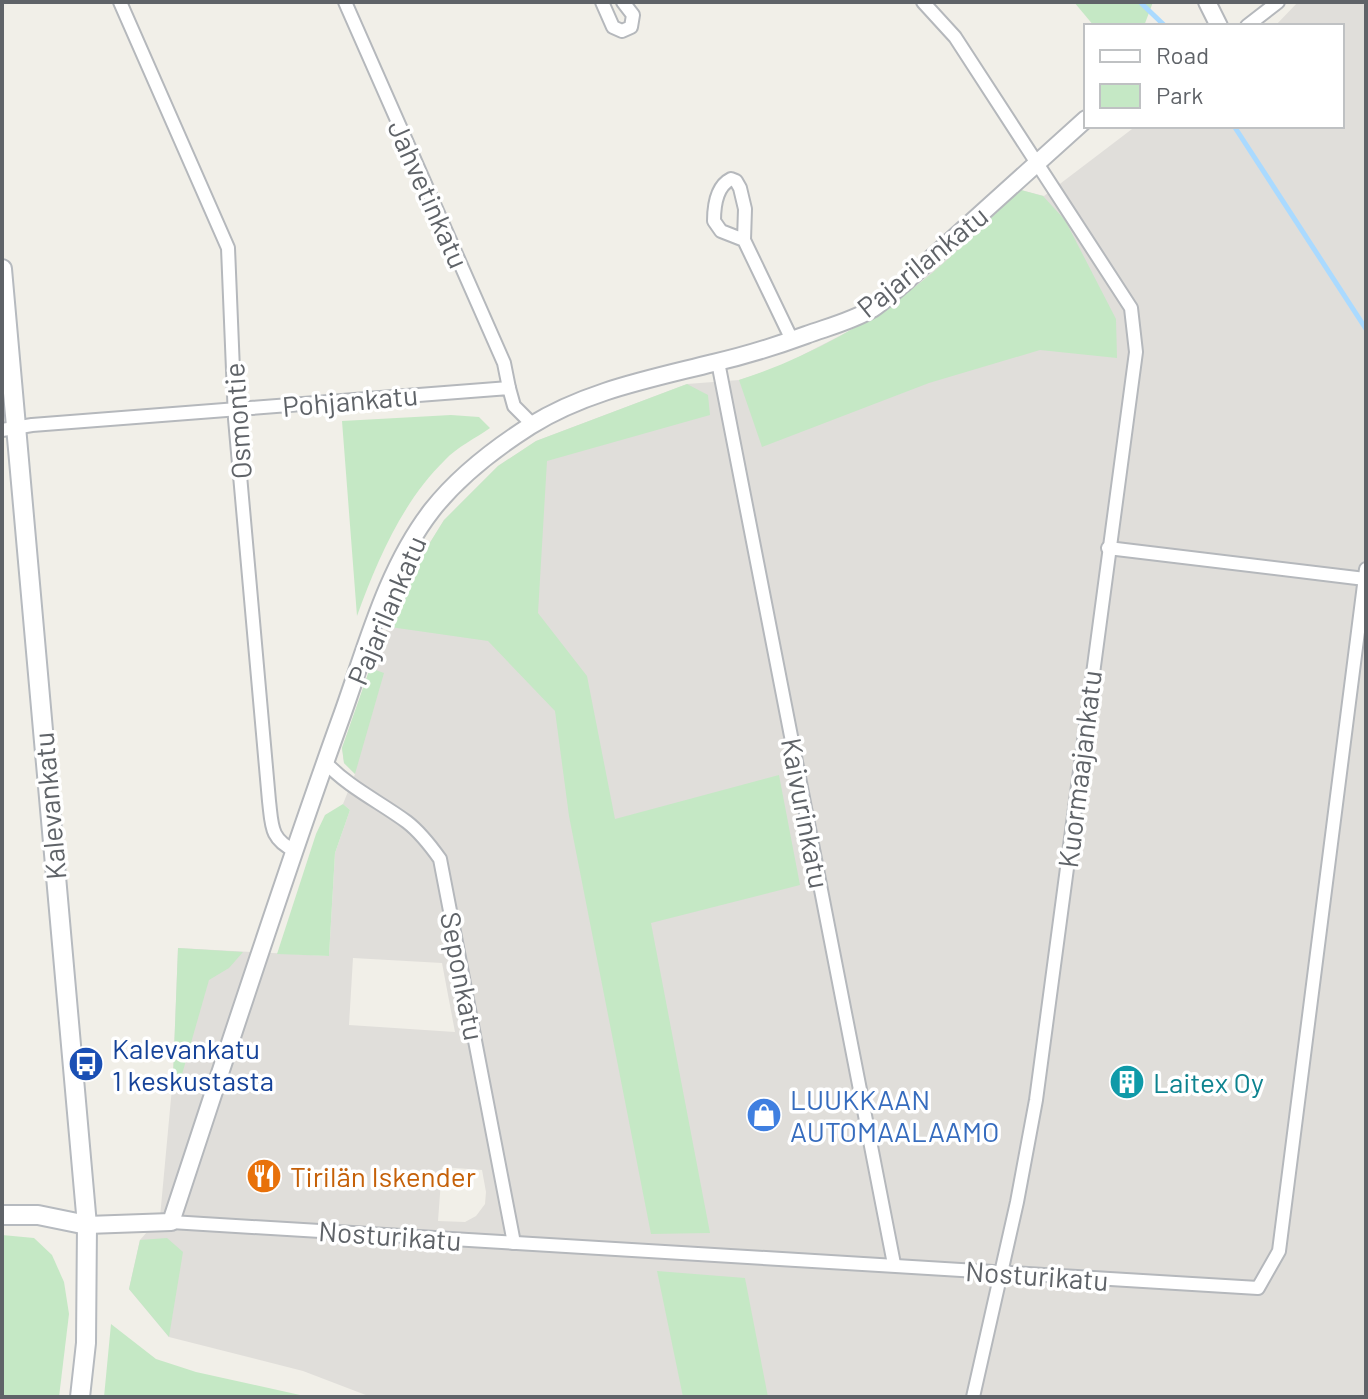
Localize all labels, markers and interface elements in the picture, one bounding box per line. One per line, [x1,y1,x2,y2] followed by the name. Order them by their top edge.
[1084,24,1344,128] legend
[1156,40,1209,69] text: Road
[1156,80,1203,109] text: Park
[381,115,477,273] street label: Jahvetinkatu
[850,198,994,324] street label: Pajarilankatu
[216,362,258,480] street label: Osmontie
[281,377,419,423] street label: Pohjankatu
[339,531,433,689] street label: Pajarilankatu
[1050,668,1108,870] street label: Kuormaajankatu
[26,731,72,881] street label: Kalevankatu
[775,735,837,891] street label: Kaivurinkatu
[434,909,492,1043] street label: Seponkatu
[112,1031,274,1097] place label: Kalevankatu 1 keskustasta
[67,1045,105,1083] bus stop icon: Kalevankatu 1 keskustasta
[1108,1063,1146,1101] building icon: Laitex Oy
[1153,1065,1264,1099] place label: Laitex Oy
[790,1082,1000,1148] place label: LUUKKAAN AUTOMAALAAMO
[745,1096,783,1134] shop icon: LUUKKAAN AUTOMAALAAMO
[245,1157,283,1195] restaurant icon: Tirilän Iskender
[290,1159,476,1193] place label: Tirilän Iskender
[317,1213,463,1257] street label: Nosturikatu
[964,1253,1110,1297] street label: Nosturikatu

